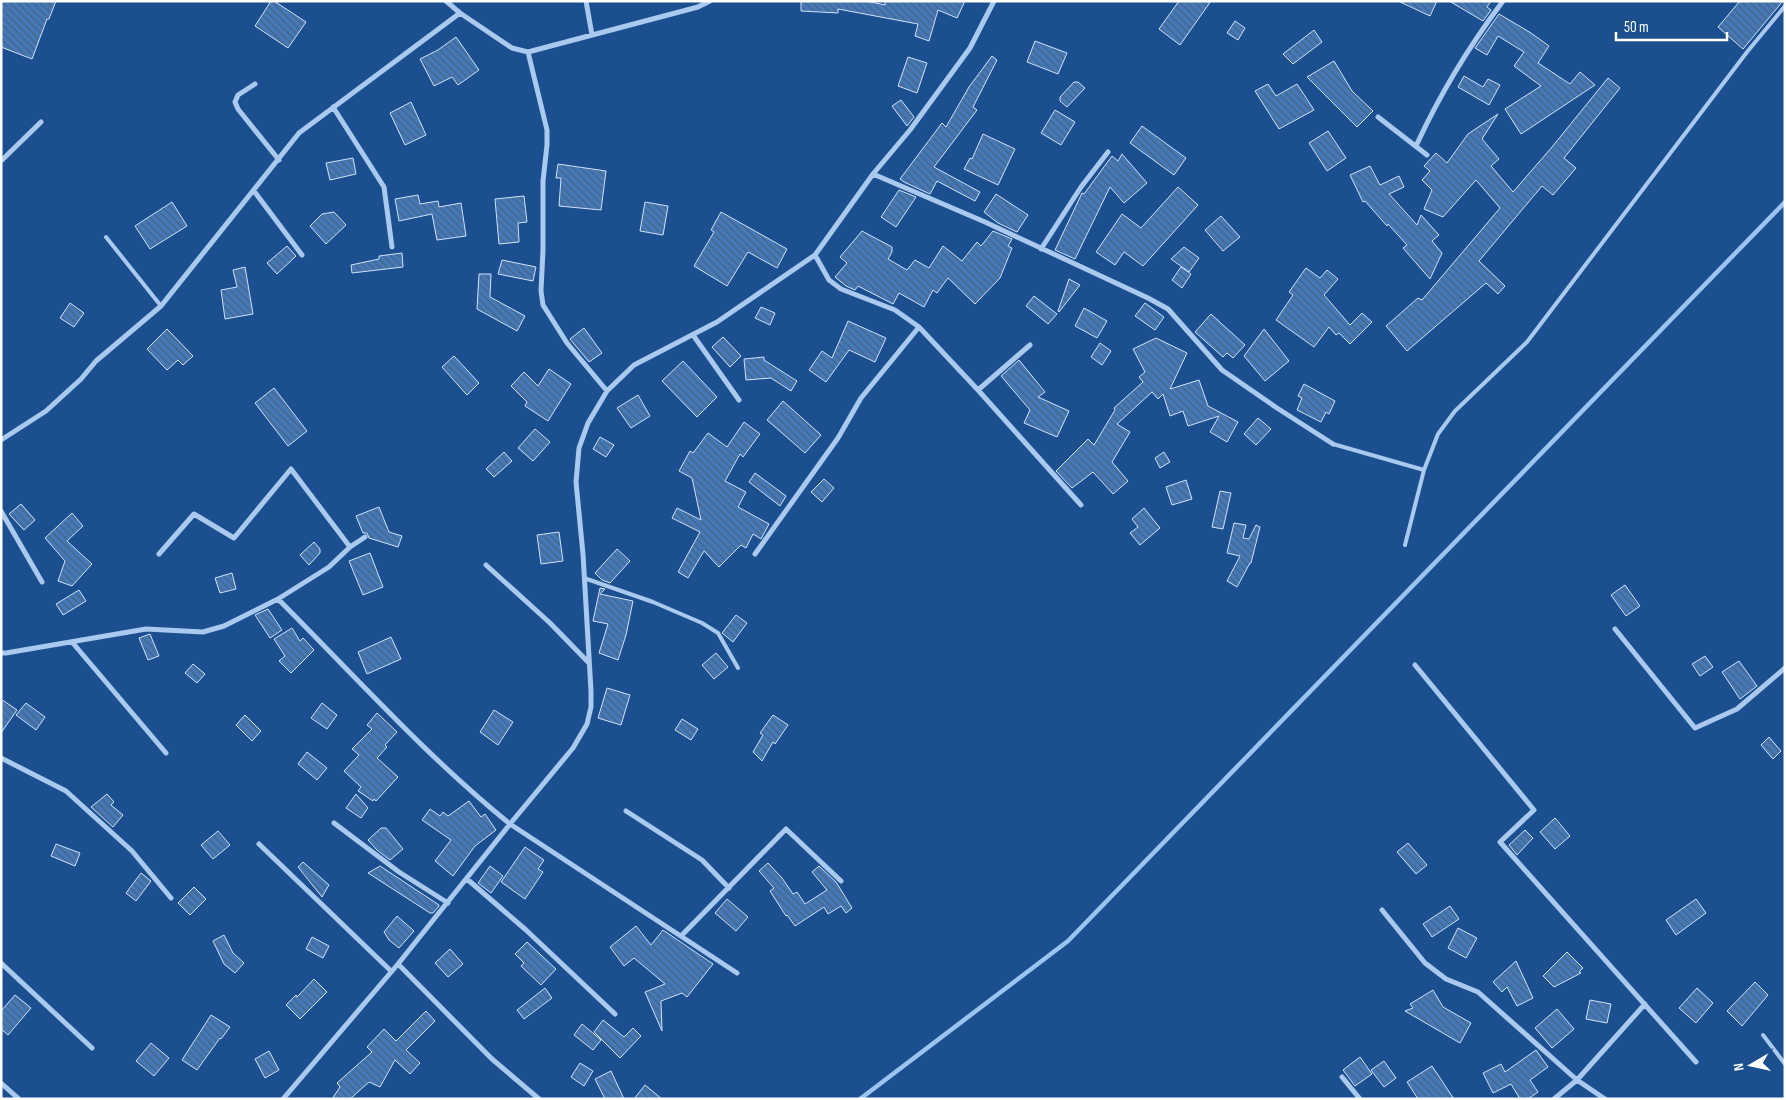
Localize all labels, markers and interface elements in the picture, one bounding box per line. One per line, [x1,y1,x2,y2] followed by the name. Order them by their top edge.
[1616,10,1727,42] scale bar
[1624,18,1649,37] text: 50 m
[1726,1040,1776,1090] north arrow
[1730,1062,1748,1072] text: N

